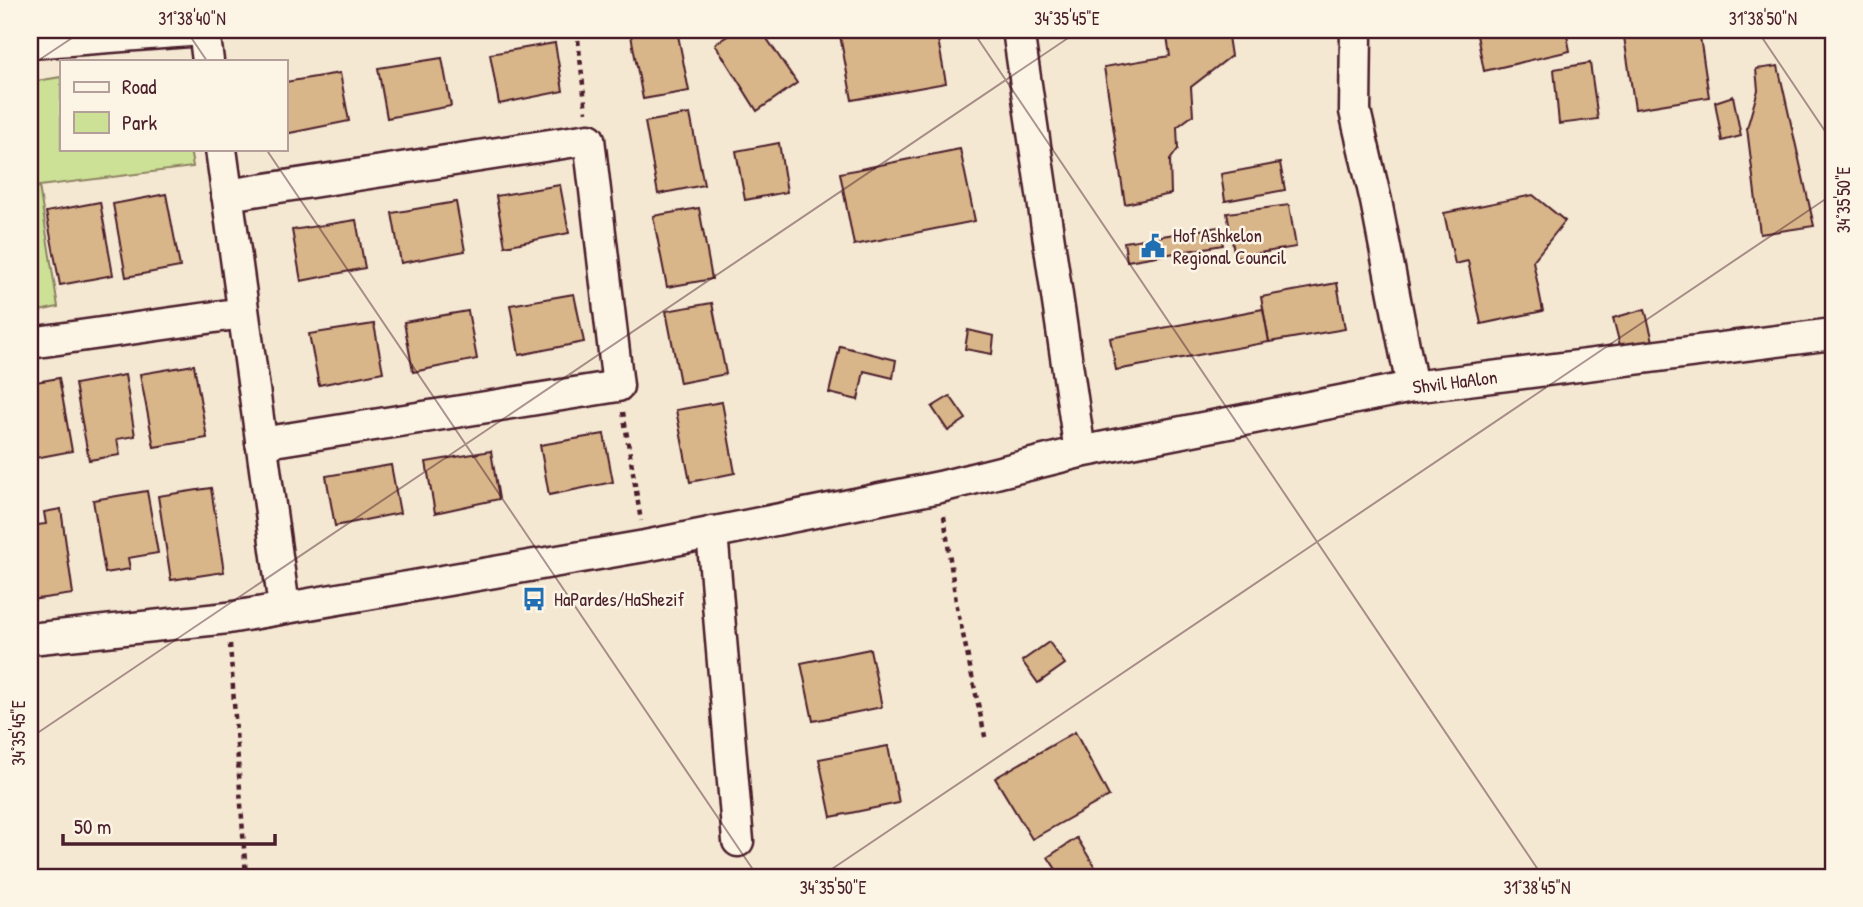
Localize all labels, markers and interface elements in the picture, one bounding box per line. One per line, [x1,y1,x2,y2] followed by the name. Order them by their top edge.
[158,6,226,31] text: 31°38'40"N
[1034,6,1100,31] text: 34°35'45"E
[1729,6,1797,31] text: 31°38'50"N
[60,60,287,150] legend
[122,72,156,101] text: Road
[122,108,157,137] text: Park
[1831,167,1856,233] text: 34°35'50"E
[1173,222,1287,270] place label: Hof Ashkelon Regional Council
[1139,232,1167,260] public building icon: Hof Ashkelon Regional Council
[1411,363,1499,400] street label: Shvil HaAlon
[520,585,548,613] bus stop icon: HaPardes/HaShezif
[554,586,685,612] place label: HaPardes/HaShezif
[6,700,31,766] text: 34°35'45"E
[63,802,275,846] scale bar
[74,812,111,841] text: 50 m
[800,875,866,900] text: 34°35'50"E
[1504,875,1570,900] text: 31°38'45"N

